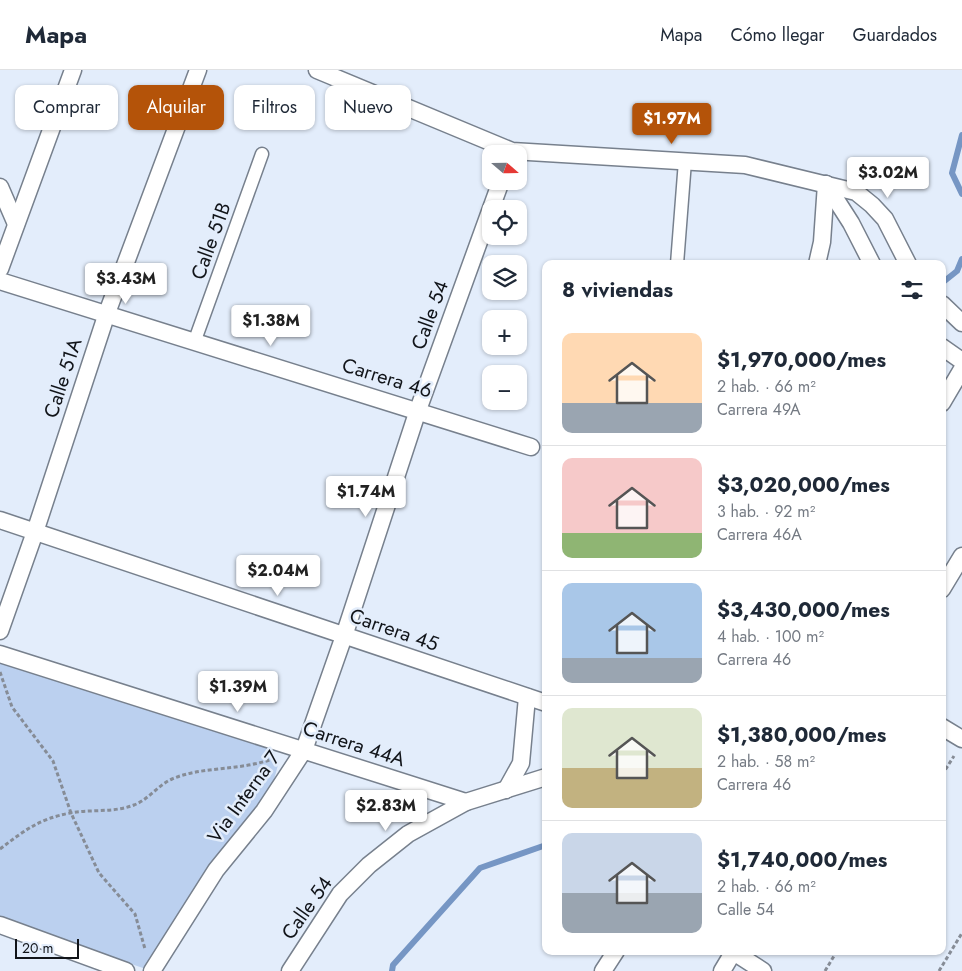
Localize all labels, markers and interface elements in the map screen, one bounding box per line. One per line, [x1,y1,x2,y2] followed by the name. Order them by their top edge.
[25,17,87,52] text: Mapa
[660,22,702,48] text: Mapa
[730,22,825,48] text: Cómo llegar
[853,22,937,48] text: Guardados
[15,85,118,130] chip: Comprar
[128,85,224,130] chip: Alquilar
[234,85,315,130] chip: Filtros
[325,85,411,130] chip: Nuevo
[631,102,713,145] pin: $1.97M
[643,107,701,130] text: $1.97M
[482,145,528,190] north arrow
[482,145,527,410] map controls
[847,156,929,199] pin: $3.02M
[858,161,918,184] text: $3.02M
[184,198,238,284] street label: Calle 51B
[482,200,527,245] button: locate
[482,255,527,300] button: layers
[85,262,167,305] pin: $3.43M
[96,267,156,290] text: $3.43M
[562,275,673,305] text: 8 viviendas
[404,276,456,354] street label: Calle 54
[898,276,926,304] icon: filters
[230,304,312,347] pin: $1.38M
[242,309,300,332] text: $1.38M
[482,310,527,355] button: +
[36,334,90,422] street label: Calle 51A
[717,345,886,375] text: $1,970,000/mes
[338,351,436,405] street label: Carrera 46
[602,353,662,413] icon: home
[482,365,527,410] button: −
[717,375,816,398] text: 2 hab. · 66 m²
[717,398,801,421] text: Carrera 49A
[717,470,890,500] text: $3,020,000/mes
[325,476,407,518] pin: $1.74M
[602,478,662,538] icon: home
[337,480,395,503] text: $1.74M
[717,500,815,523] text: 3 hab. · 92 m²
[717,523,802,546] text: Carrera 46A
[237,554,319,597] pin: $2.04M
[247,559,309,582] text: $2.04M
[717,595,890,625] text: $3,430,000/mes
[346,601,442,659] street label: Carrera 45
[602,603,662,663] icon: home
[717,625,824,648] text: 4 hab. · 100 m²
[717,648,791,671] text: Carrera 46
[197,670,279,713] pin: $1.39M
[209,675,267,698] text: $1.39M
[299,714,410,774] street label: Carrera 44A
[717,720,886,750] text: $1,380,000/mes
[602,728,662,788] icon: home
[201,744,288,849] street label: Via Interna 7
[717,750,815,773] text: 2 hab. · 58 m²
[717,773,791,796] text: Carrera 46
[345,790,427,832] pin: $2.83M
[356,794,416,817] text: $2.83M
[717,845,887,875] text: $1,740,000/mes
[602,853,662,913] icon: home
[275,870,340,946] street label: Calle 54
[717,875,816,898] text: 2 hab. · 66 m²
[717,898,774,921] text: Calle 54
[15,936,79,959] scale bar
[22,938,54,958] text: 20 m

